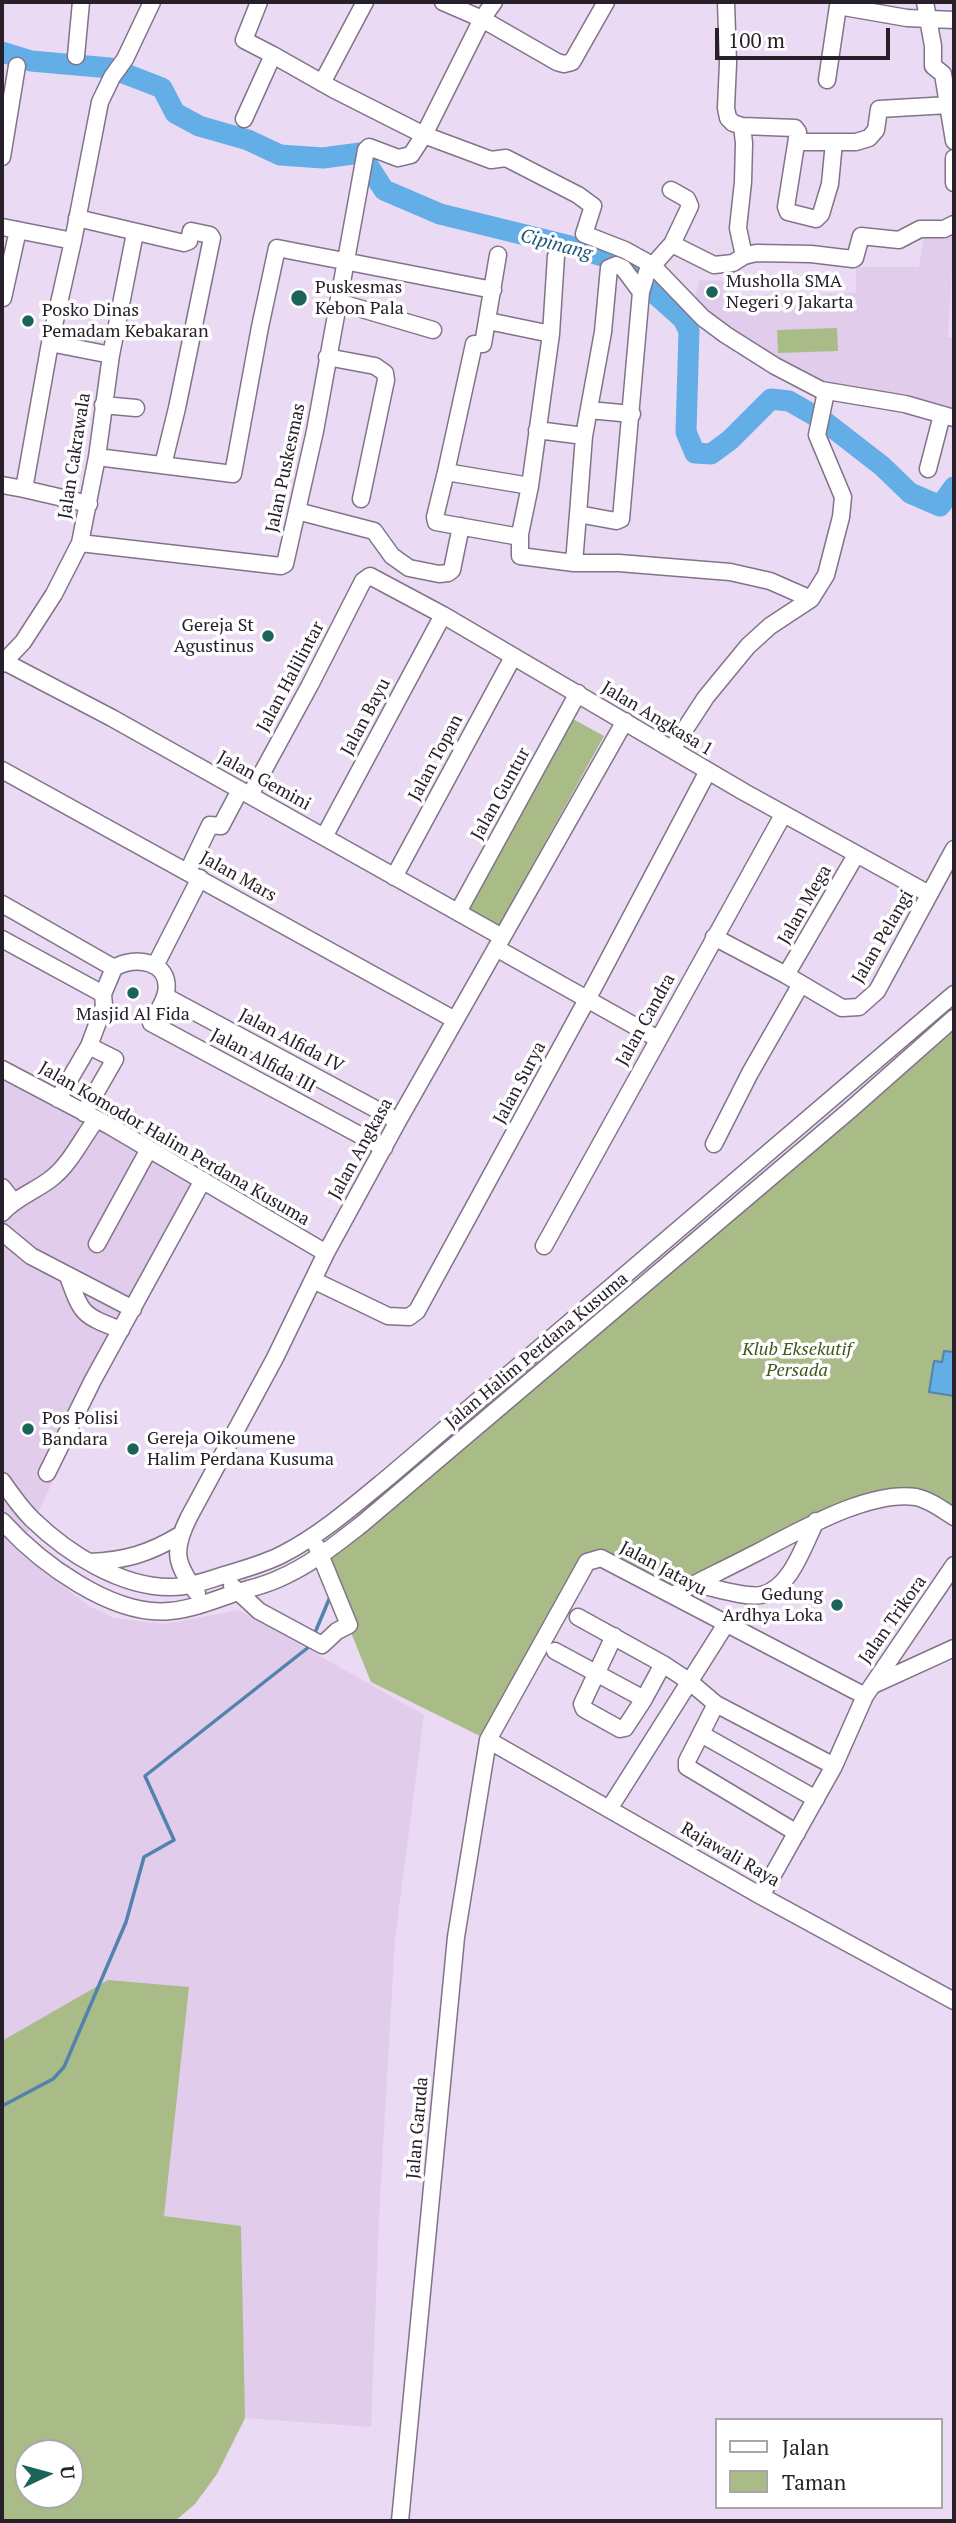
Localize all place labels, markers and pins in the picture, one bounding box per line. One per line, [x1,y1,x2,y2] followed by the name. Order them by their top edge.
[726,271,854,314] place label: Musholla SMA Negeri 9 Jakarta
[315,277,404,320] place label: Puskesmas Kebon Pala
[704,284,720,300] marker: Musholla SMA Negeri 9 Jakarta
[289,288,309,308] marker: Puskesmas Kebon Pala
[42,300,209,342] place label: Posko Dinas Pemadam Kebakaran
[20,313,36,329] marker: Posko Dinas Pemadam Kebakaran
[174,615,254,658] place label: Gereja St Agustinus
[260,628,276,644] marker: Gereja St Agustinus
[125,985,141,1001] marker: Masjid Al Fida
[76,1004,190,1026] place label: Masjid Al Fida
[42,1408,118,1450] place label: Pos Polisi Bandara
[20,1421,36,1437] marker: Pos Polisi Bandara
[147,1428,334,1470] place label: Gereja Oikoumene Halim Perdana Kusuma
[125,1441,141,1457] marker: Gereja Oikoumene Halim Perdana Kusuma
[722,1584,823,1626] place label: Gedung Ardhya Loka
[829,1597,845,1613] marker: Gedung Ardhya Loka

